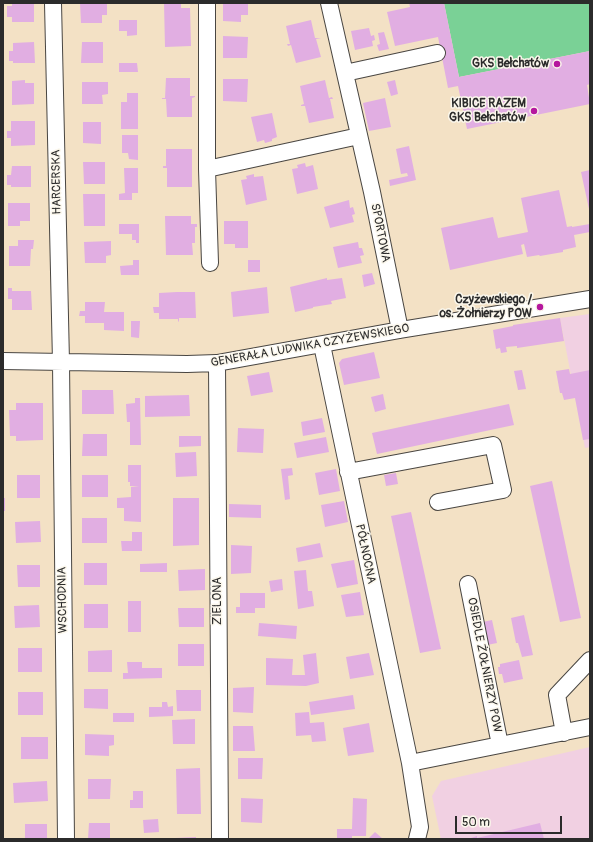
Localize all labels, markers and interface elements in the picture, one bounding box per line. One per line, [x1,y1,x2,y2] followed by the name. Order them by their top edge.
[472,57,549,71] place label: GKS Bełchatów
[552,59,562,69] marker: GKS Bełchatów
[449,97,526,125] place label: KIBICE RAZEM GKS Bełchatów
[529,106,539,116] marker: KIBICE RAZEM GKS Bełchatów
[49,149,65,215] street label: HARCERSKA
[367,202,393,264] street label: SPORTOWA
[439,293,532,321] place label: Czyżewskiego / os. Żołnierzy POW
[535,302,545,312] marker: Czyżewskiego / os. Żołnierzy POW
[210,321,410,371] street label: GENERAŁA LUDWIKA CZYŻEWSKIEGO
[352,523,378,585] street label: PÓŁNOCNA
[55,567,71,633] street label: WSCHODNIA
[211,577,225,625] street label: ZIELONA
[464,596,504,734] street label: OSIEDLE ŻOŁNIERZY POW
[457,808,564,834] scale bar
[462,815,490,830] text: 50 m

